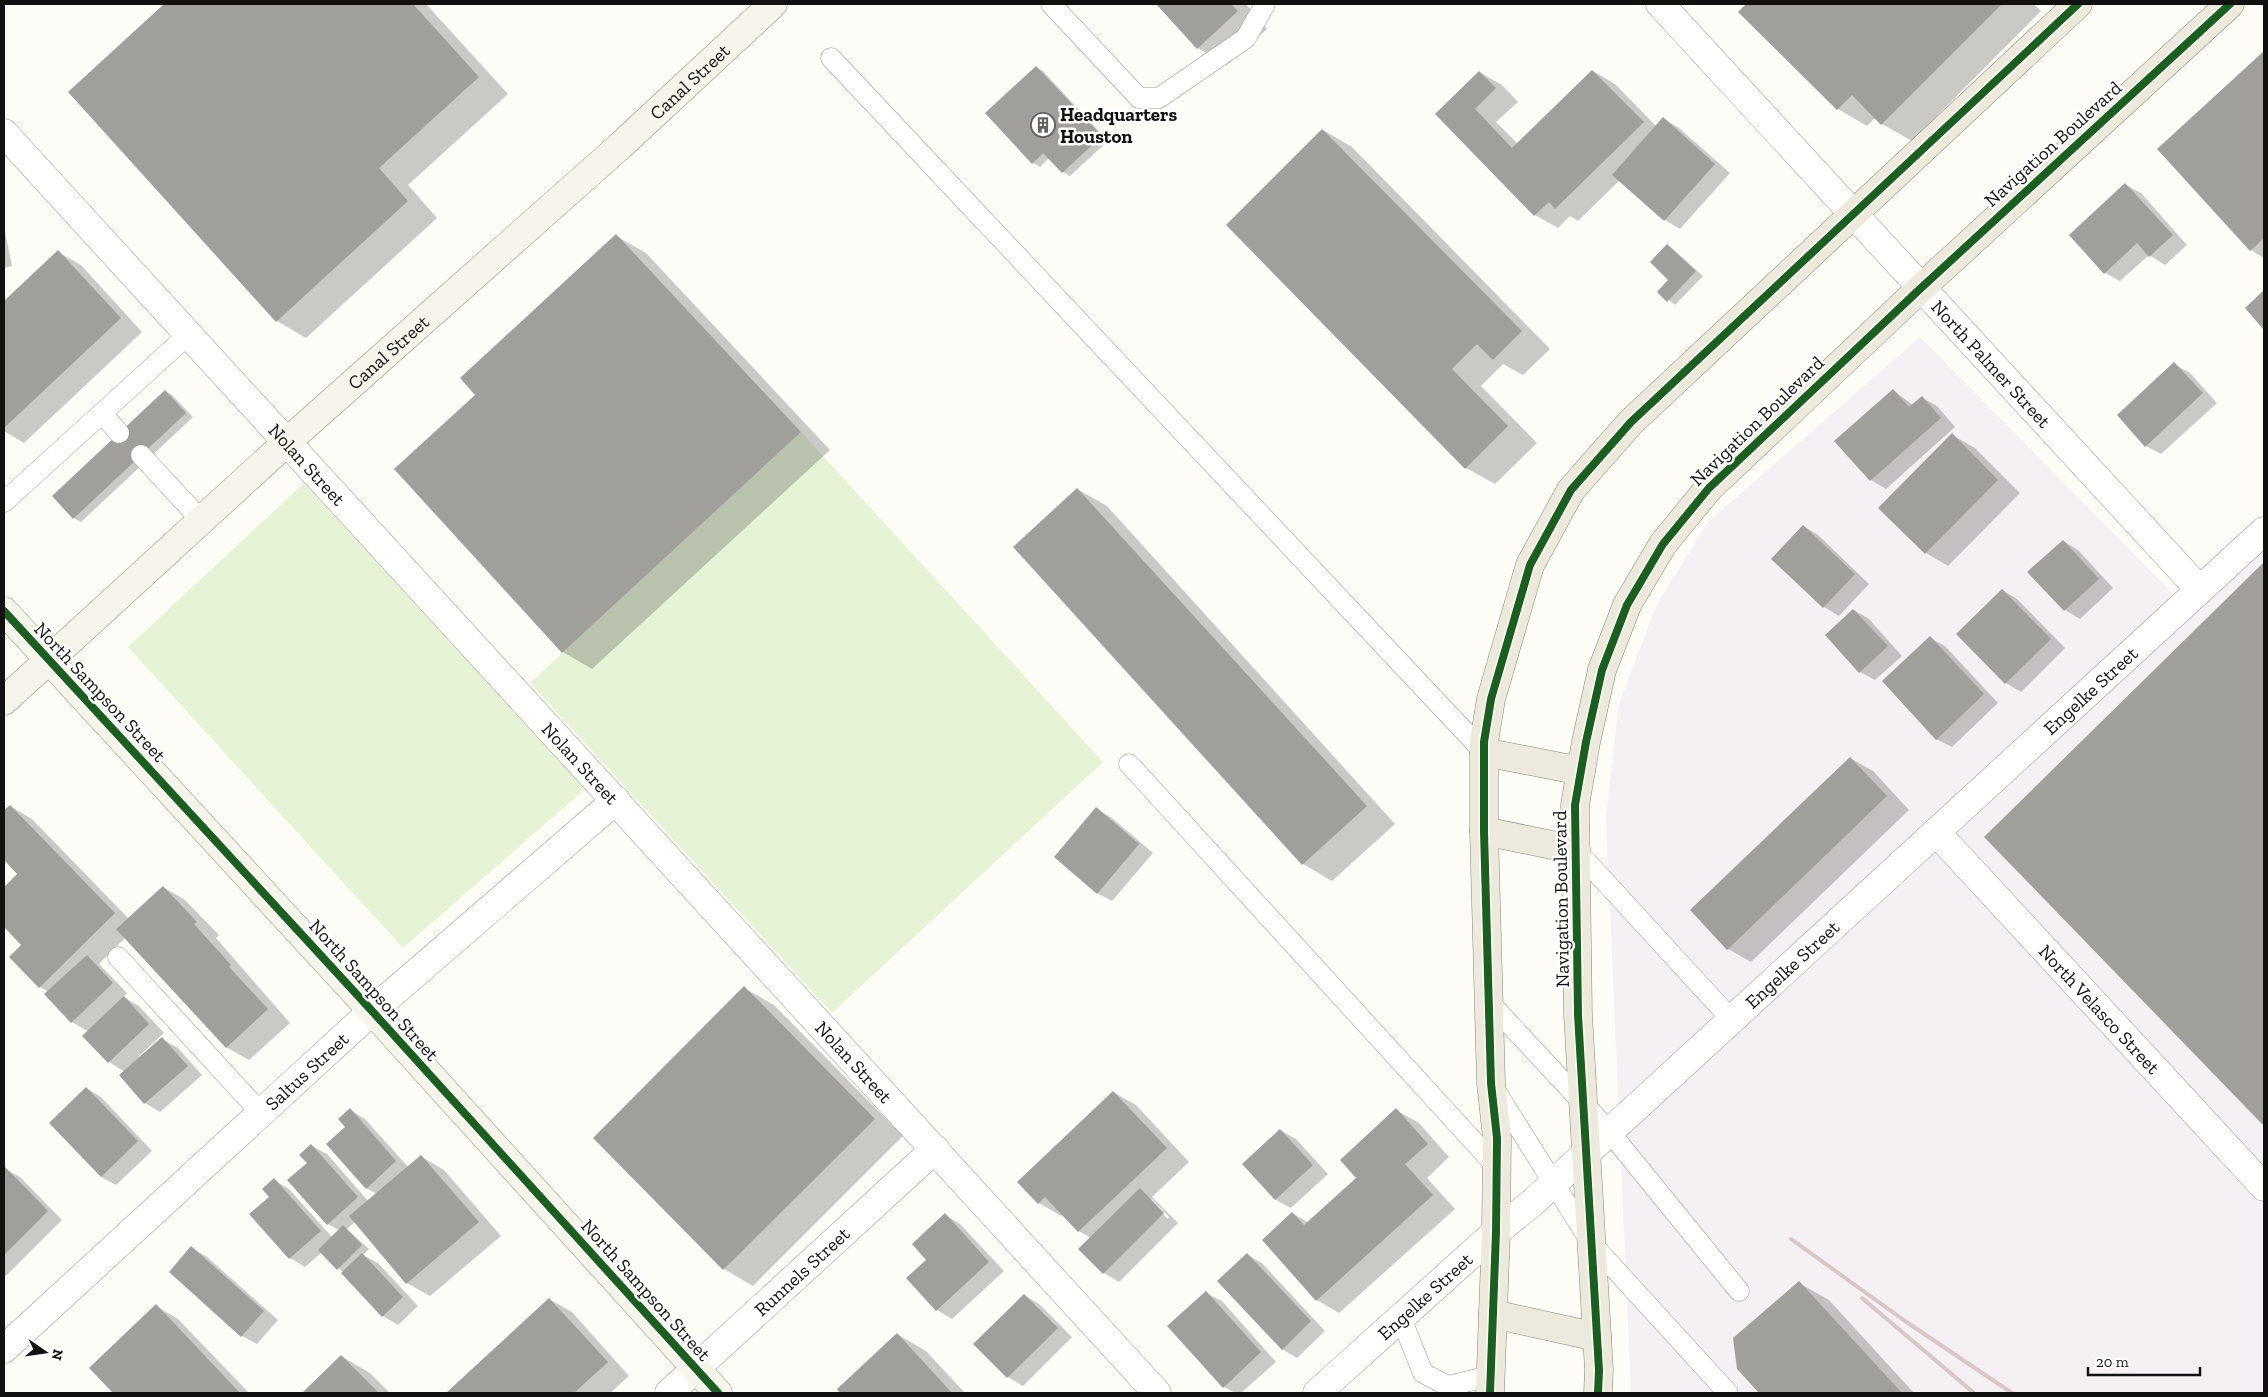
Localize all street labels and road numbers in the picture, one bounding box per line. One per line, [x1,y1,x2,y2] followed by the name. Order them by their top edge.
[645,39,734,124] street label: Canal Street
[1980,76,2127,212] street label: Navigation Boulevard
[1927,295,2056,432] street label: North Palmer Street
[343,310,434,394] street label: Canal Street
[1685,351,1829,491] street label: Navigation Boulevard
[264,419,350,510] street label: Nolan Street
[29,617,171,767] street label: North Sampson Street
[2039,642,2142,739] street label: Engelke Street
[537,717,624,809] street label: Nolan Street
[1548,810,1574,988] street label: Navigation Boulevard
[304,914,444,1066] street label: North Sampson Street
[1740,915,1844,1013] street label: Engelke Street
[2034,939,2165,1079] street label: North Velasco Street
[811,1016,897,1108] street label: Nolan Street
[260,1027,353,1115] street label: Saltus Street
[576,1214,716,1366] street label: North Sampson Street
[749,1222,854,1321] street label: Runnels Street
[1373,1248,1477,1345] street label: Engelke Street

